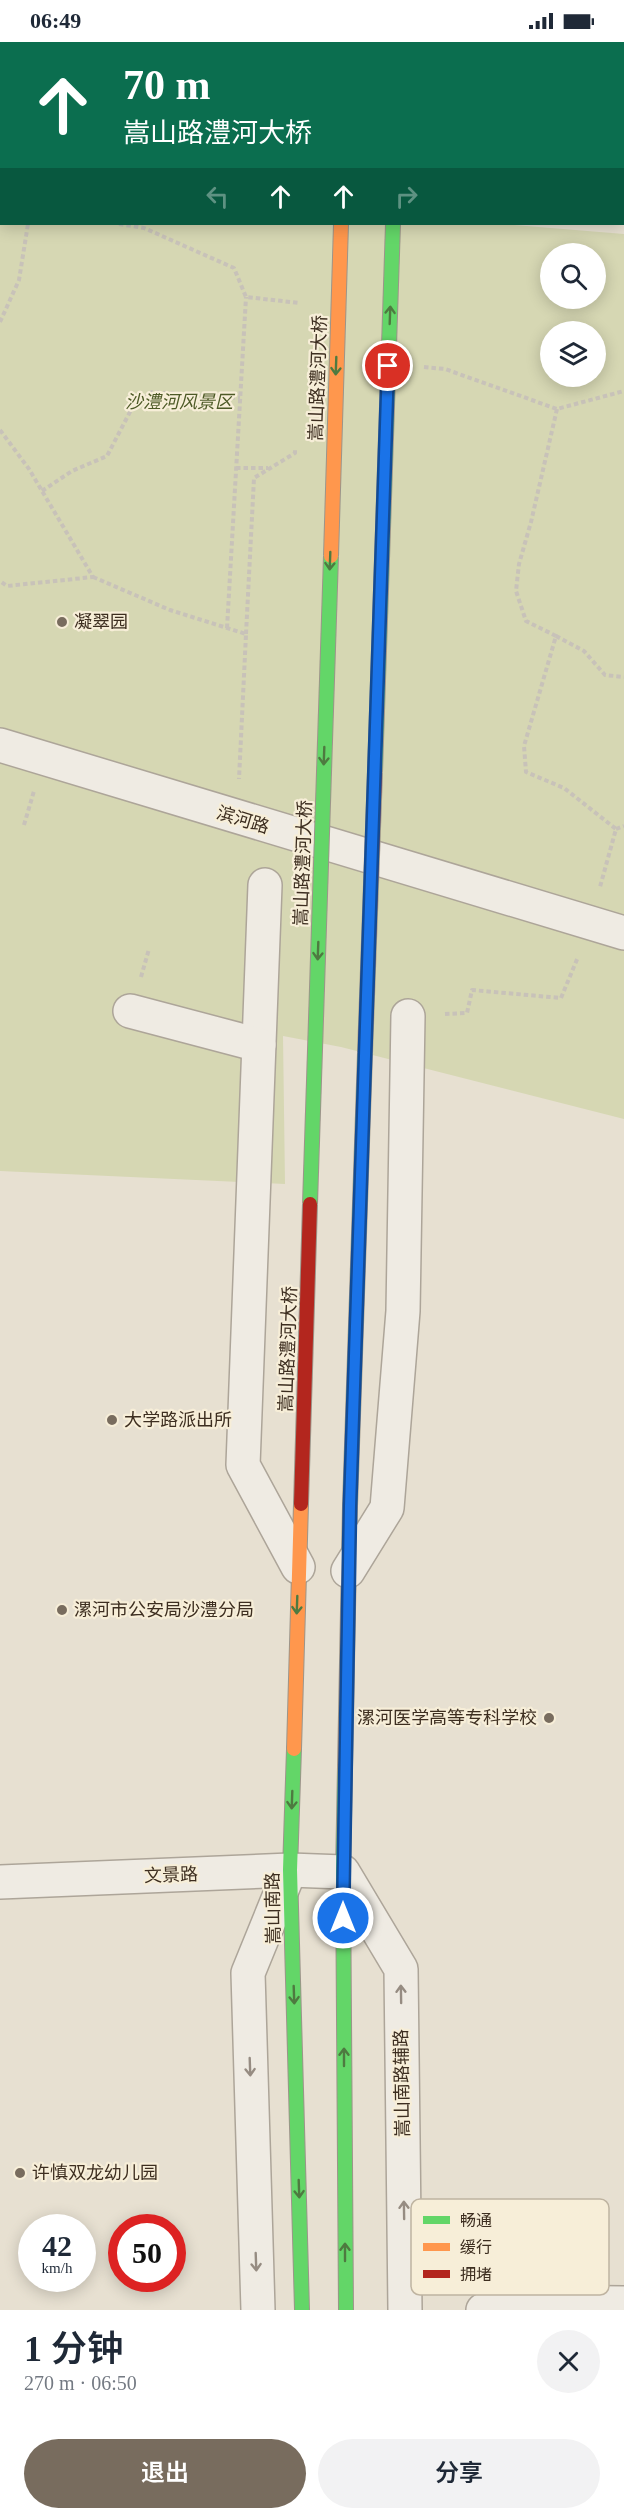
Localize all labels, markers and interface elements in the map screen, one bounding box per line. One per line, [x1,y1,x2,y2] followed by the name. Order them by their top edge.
[30,8,81,33] text: 06:49
[123,62,211,108] text: 70 m
[24,66,102,144] icon: ahead
[123,118,312,148] text: 嵩山路澧河大桥
[201,180,234,213] icon: left
[264,180,297,213] icon: ahead
[327,180,360,213] icon: ahead
[390,180,423,213] icon: right
[540,243,606,387] map controls
[540,243,606,309] button: search
[384,305,395,325] one-way arrow
[306,315,330,441] street label: 嵩山路澧河大桥
[540,321,606,387] button: layers
[362,340,413,391] pin
[371,349,404,382] icon: arrive
[331,355,342,375] one-way arrow
[125,392,236,412] park label: 沙澧河风景区
[325,550,336,570] one-way arrow
[74,612,128,632] place label: 凝翠园
[55,615,69,629] marker: 凝翠园
[319,745,330,765] one-way arrow
[291,800,315,926] street label: 嵩山路澧河大桥
[214,803,272,837] street label: 滨河路
[313,940,324,960] one-way arrow
[276,1286,300,1412] street label: 嵩山路澧河大桥
[124,1410,232,1430] place label: 大学路派出所
[105,1413,119,1427] marker: 大学路派出所
[291,1594,303,1614] one-way arrow
[74,1600,254,1620] place label: 漯河市公安局沙澧分局
[55,1603,69,1617] marker: 漯河市公安局沙澧分局
[357,1708,537,1728] place label: 漯河医学高等专科学校
[542,1711,556,1725] marker: 漯河医学高等专科学校
[286,1789,298,1809] one-way arrow
[144,1864,198,1886] street label: 文景路
[262,1872,284,1944] street label: 嵩山南路
[311,1886,375,1950] position arrow
[288,1984,299,2004] one-way arrow
[395,1984,407,2004] one-way arrow
[391,2029,413,2137] street label: 嵩山南路辅路
[338,2047,350,2067] one-way arrow
[245,2056,256,2076] one-way arrow
[32,2163,158,2183] place label: 许慎双龙幼儿园
[13,2166,27,2180] marker: 许慎双龙幼儿园
[293,2179,305,2199] one-way arrow
[411,2199,609,2295] legend
[398,2200,410,2220] one-way arrow
[460,2212,492,2229] text: 畅通
[108,2214,186,2292] speed limit sign: 50
[42,2229,72,2262] text: 42
[460,2239,492,2256] text: 缓行
[340,2242,351,2262] one-way arrow
[250,2251,262,2271] one-way arrow
[42,2260,72,2276] text: km/h
[460,2266,492,2283] text: 拥堵
[24,2329,123,2369] text: 1 分钟
[537,2330,600,2393] button: close
[24,2372,137,2394] text: 270 m · 06:50
[24,2439,306,2508] button: 退出
[318,2439,600,2508] button: 分享

